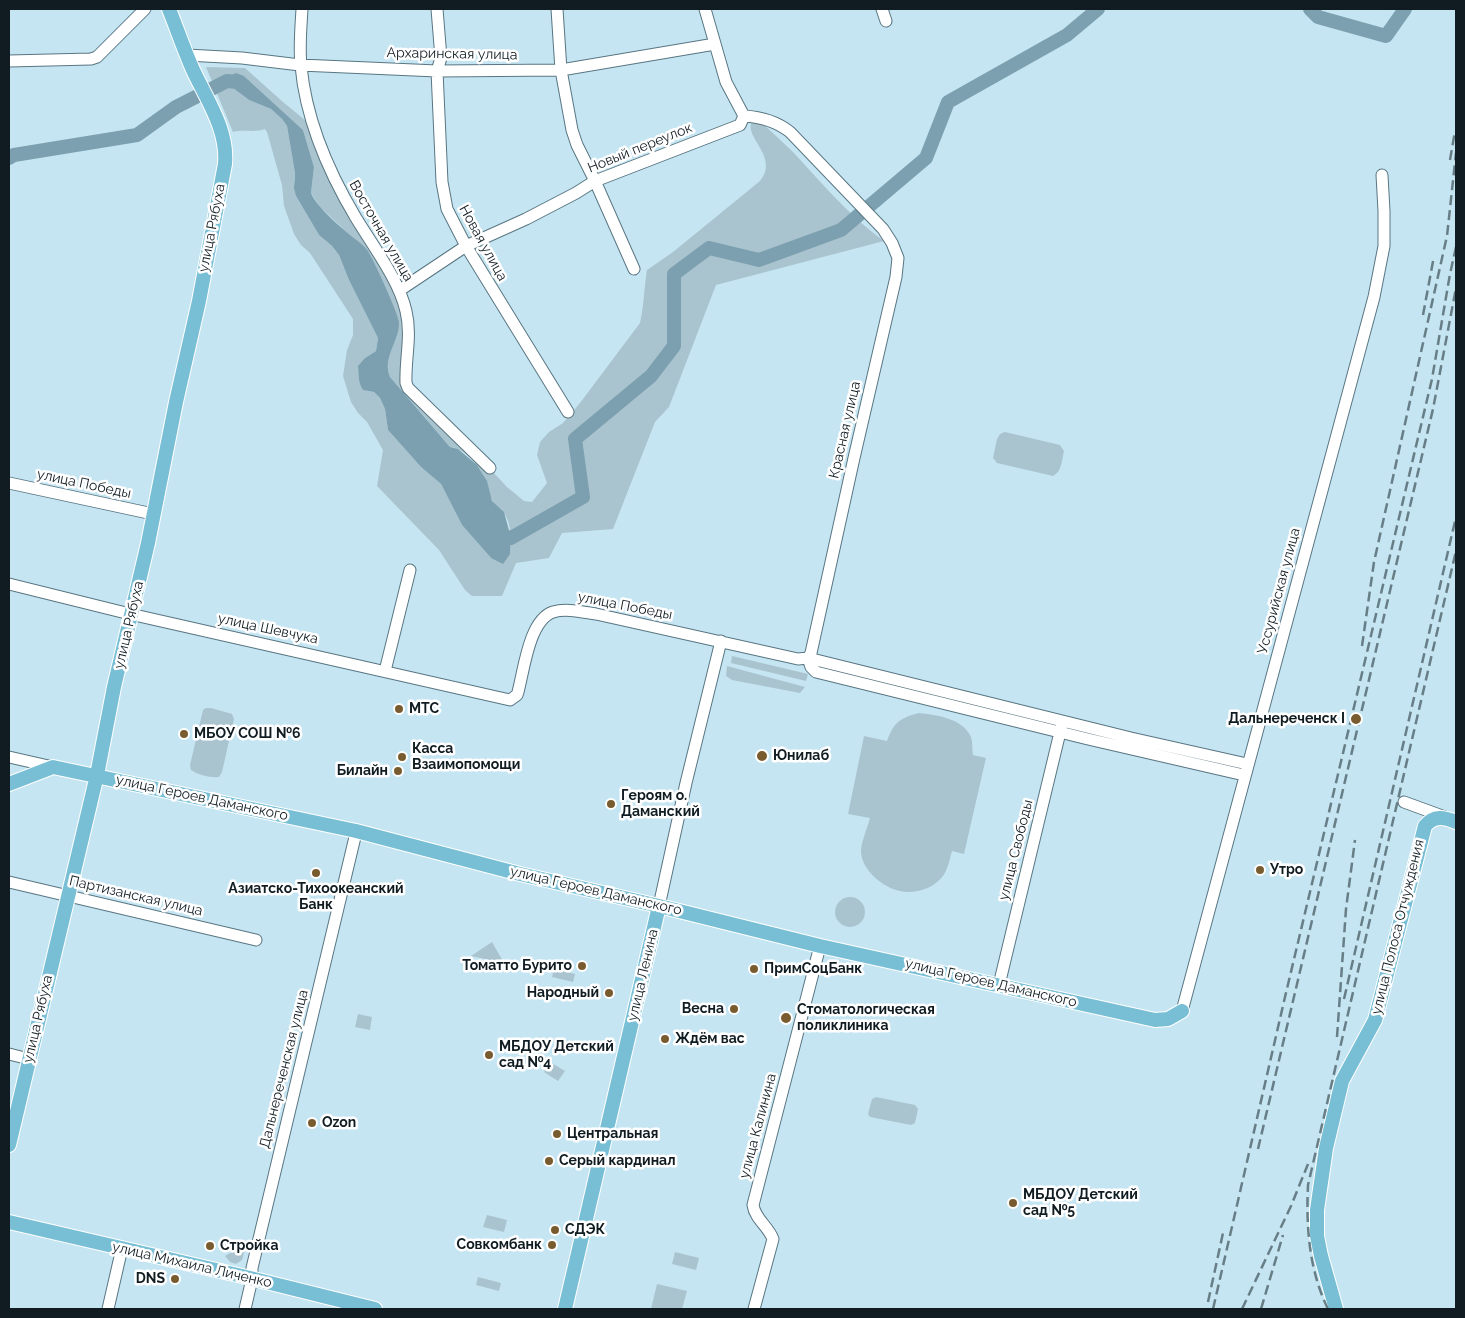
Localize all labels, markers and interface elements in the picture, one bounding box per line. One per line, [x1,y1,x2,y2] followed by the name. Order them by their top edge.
[386,44,518,64] street label: Архаринская улица
[585,119,695,177] street label: Новый переулок
[345,178,417,284] street label: Восточная улица
[195,182,229,274] street label: улица Рябуха
[455,202,511,284] street label: Новая улица
[826,380,864,480] street label: Красная улица
[35,466,133,502] street label: улица Победы
[1254,526,1304,656] street label: Уссурийская улица
[111,580,147,670] street label: улица Рябуха
[576,589,674,623] street label: улица Победы
[216,610,320,648] street label: улица Шевчука
[409,701,439,717] place label: МТС
[393,703,405,715] marker: МТС
[1228,711,1345,727] place label: Дальнереченск I
[1349,712,1363,726] marker: Дальнереченск I
[194,726,300,742] place label: МБОУ СОШ №6
[178,728,190,740] marker: МБОУ СОШ №6
[412,741,520,774] place label: Касса Взаимопомощи
[773,748,829,764] place label: Юнилаб
[755,749,769,763] marker: Юнилаб
[396,751,408,763] marker: Касса Взаимопомощи
[337,763,388,779] place label: Билайн
[392,765,404,777] marker: Билайн
[114,772,290,824] street label: улица Героев Даманского
[621,788,700,820] place label: Героям о. Даманский
[605,798,617,810] marker: Героям о. Даманский
[995,798,1037,902] street label: улица Свободы
[1368,838,1428,1016] street label: улица Полоса Отчуждения
[1270,862,1303,878] place label: Утро
[509,863,683,919] street label: улица Героев Даманского
[1254,864,1266,876] marker: Утро
[310,867,322,879] marker: Азиатско-Тихоокеанский Банк
[68,872,204,920] street label: Партизанская улица
[228,881,404,914] place label: Азиатско-Тихоокеанский Банк
[624,927,662,1023] street label: улица Ленина
[904,955,1078,1011] street label: улица Героев Даманского
[462,958,572,974] place label: Томатто Бурито
[576,960,588,972] marker: Томатто Бурито
[764,961,862,977] place label: ПримСоцБанк
[748,963,760,975] marker: ПримСоцБанк
[20,974,56,1064] street label: улица Рябуха
[527,985,599,1001] place label: Народный
[603,987,615,999] marker: Народный
[256,988,312,1150] street label: Дальнереченская улица
[682,1001,724,1017] place label: Весна
[797,1002,935,1034] place label: Стоматологическая поликлиника
[728,1003,740,1015] marker: Весна
[779,1011,793,1025] marker: Стоматологическая поликлиника
[675,1031,745,1047] place label: Ждём вас
[659,1033,671,1045] marker: Ждём вас
[499,1039,614,1072] place label: МБДОУ Детский сад №4
[483,1049,495,1061] marker: МБДОУ Детский сад №4
[736,1072,780,1180] street label: улица Калинина
[322,1115,356,1131] place label: Ozon
[306,1117,318,1129] marker: Ozon
[567,1126,658,1142] place label: Центральная
[551,1128,563,1140] marker: Центральная
[559,1153,675,1169] place label: Серый кардинал
[543,1155,555,1167] marker: Серый кардинал
[1023,1187,1138,1220] place label: МБДОУ Детский сад №5
[1007,1197,1019,1209] marker: МБДОУ Детский сад №5
[565,1222,605,1238] place label: СДЭК
[549,1224,561,1236] marker: СДЭК
[457,1237,542,1253] place label: Совкомбанк
[111,1238,273,1292] street label: улица Михаила Личенко
[220,1238,278,1254] place label: Стройка
[546,1239,558,1251] marker: Совкомбанк
[204,1240,216,1252] marker: Стройка
[136,1271,165,1287] place label: DNS
[169,1273,181,1285] marker: DNS

